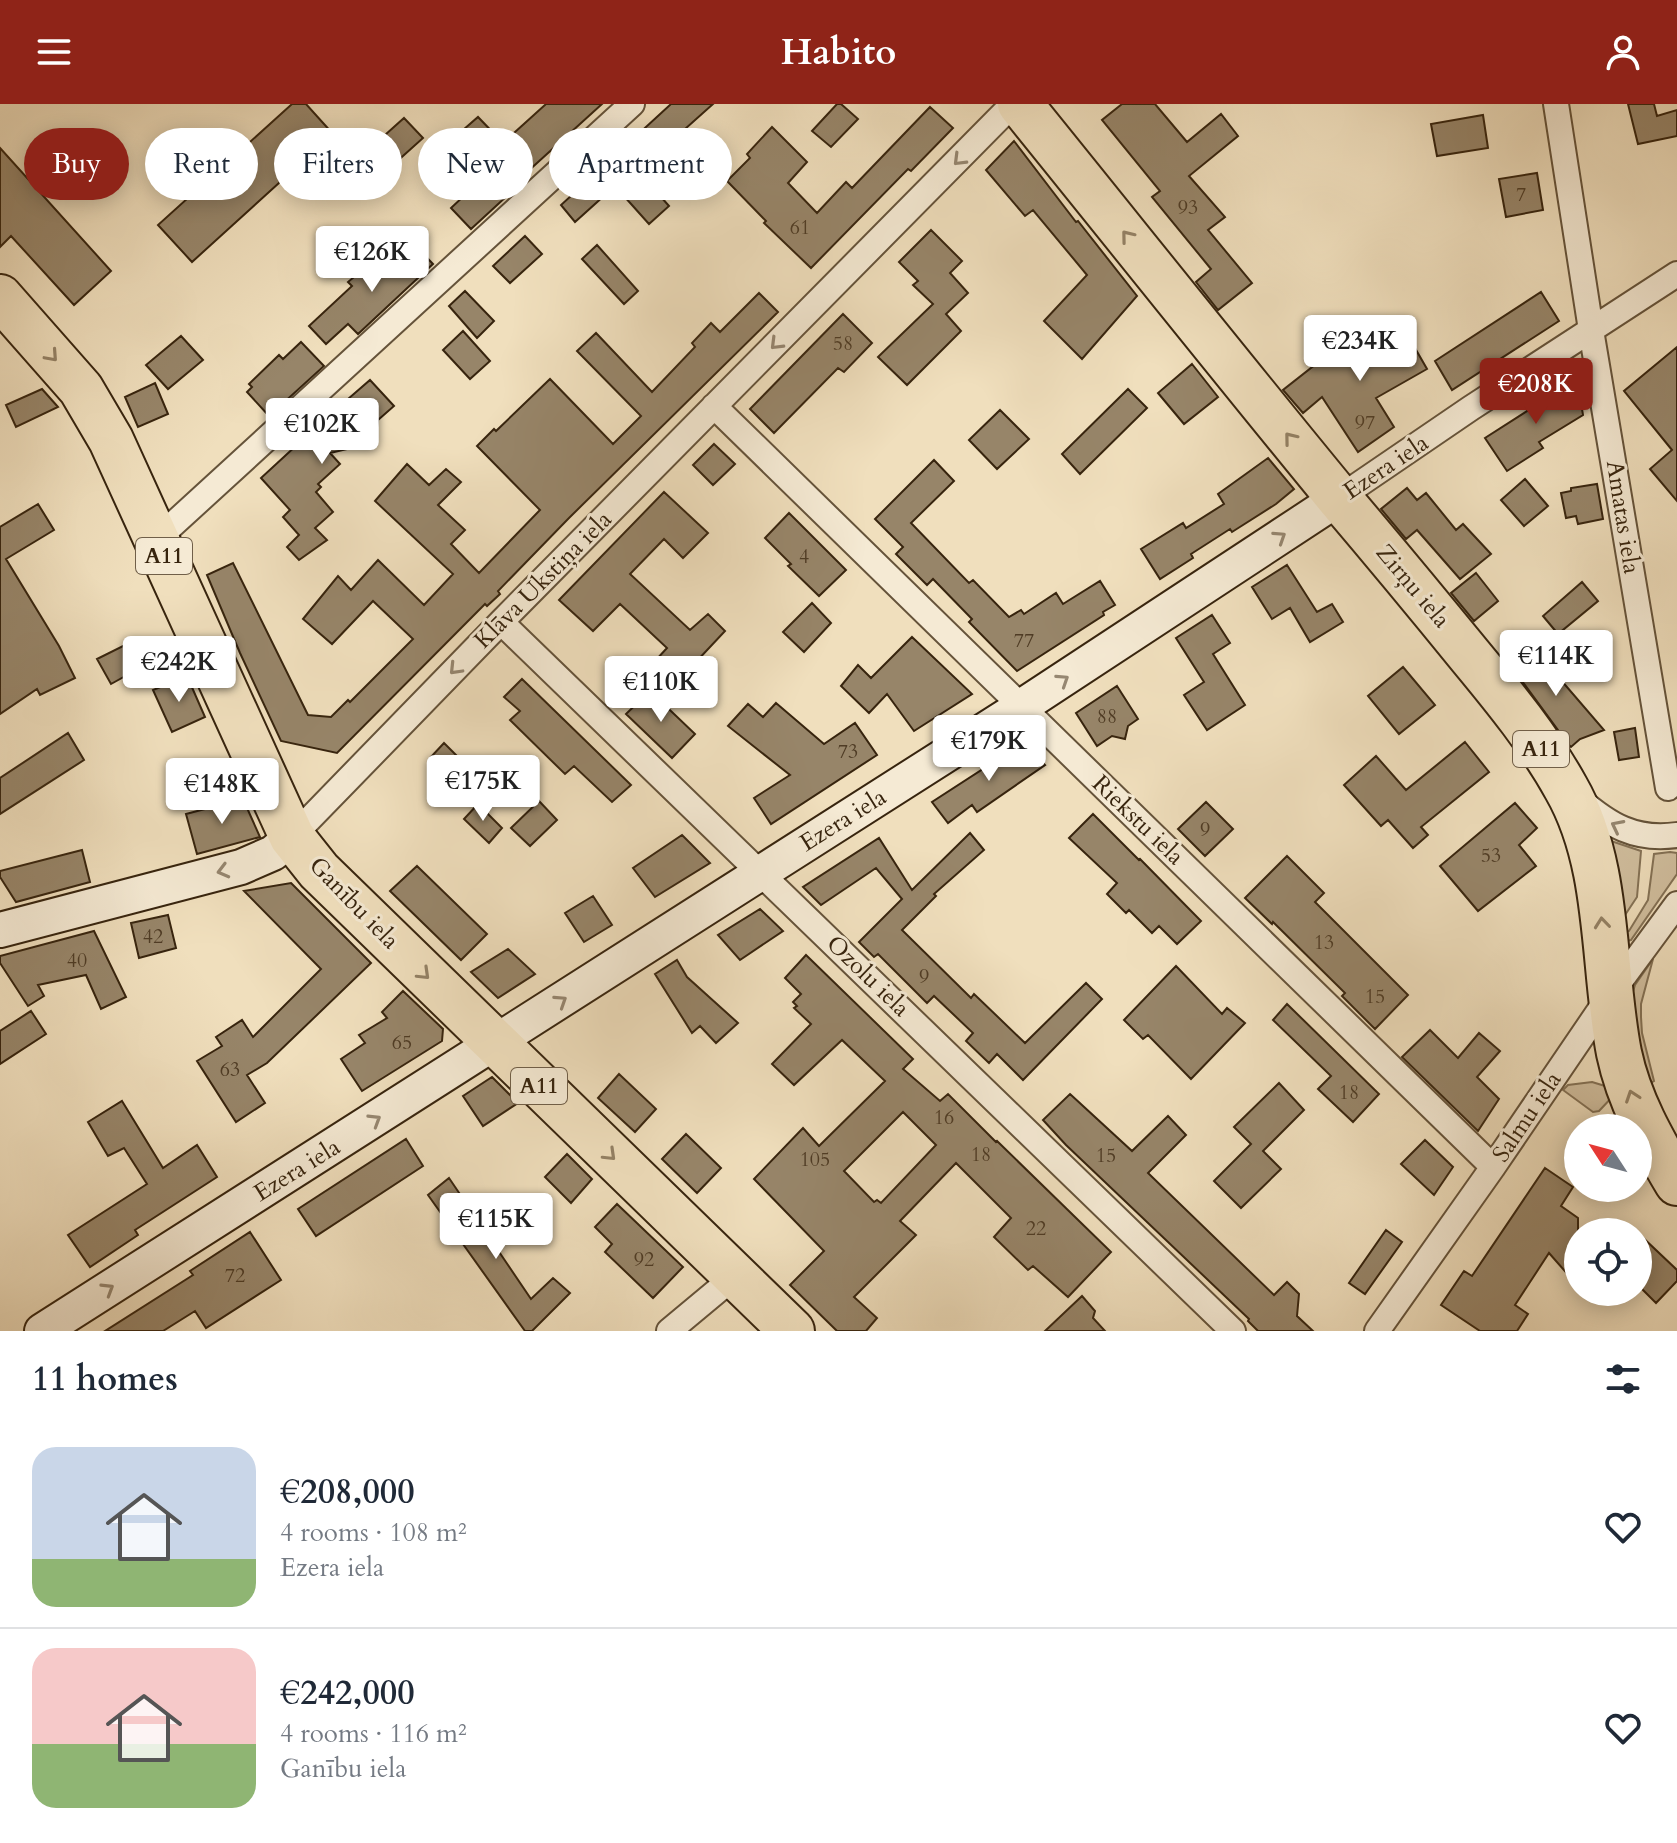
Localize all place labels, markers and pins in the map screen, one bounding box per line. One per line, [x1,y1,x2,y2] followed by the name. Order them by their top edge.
[316,226,428,294] pin: €126K
[1304,315,1416,383] pin: €234K
[1480,358,1592,426] pin: €208K
[266,398,378,466] pin: €102K
[1500,630,1612,698] pin: €114K
[123,636,235,704] pin: €242K
[605,656,717,724] pin: €110K
[933,715,1045,783] pin: €179K
[427,755,539,823] pin: €175K
[166,758,278,826] pin: €148K
[440,1193,552,1261] pin: €115K

